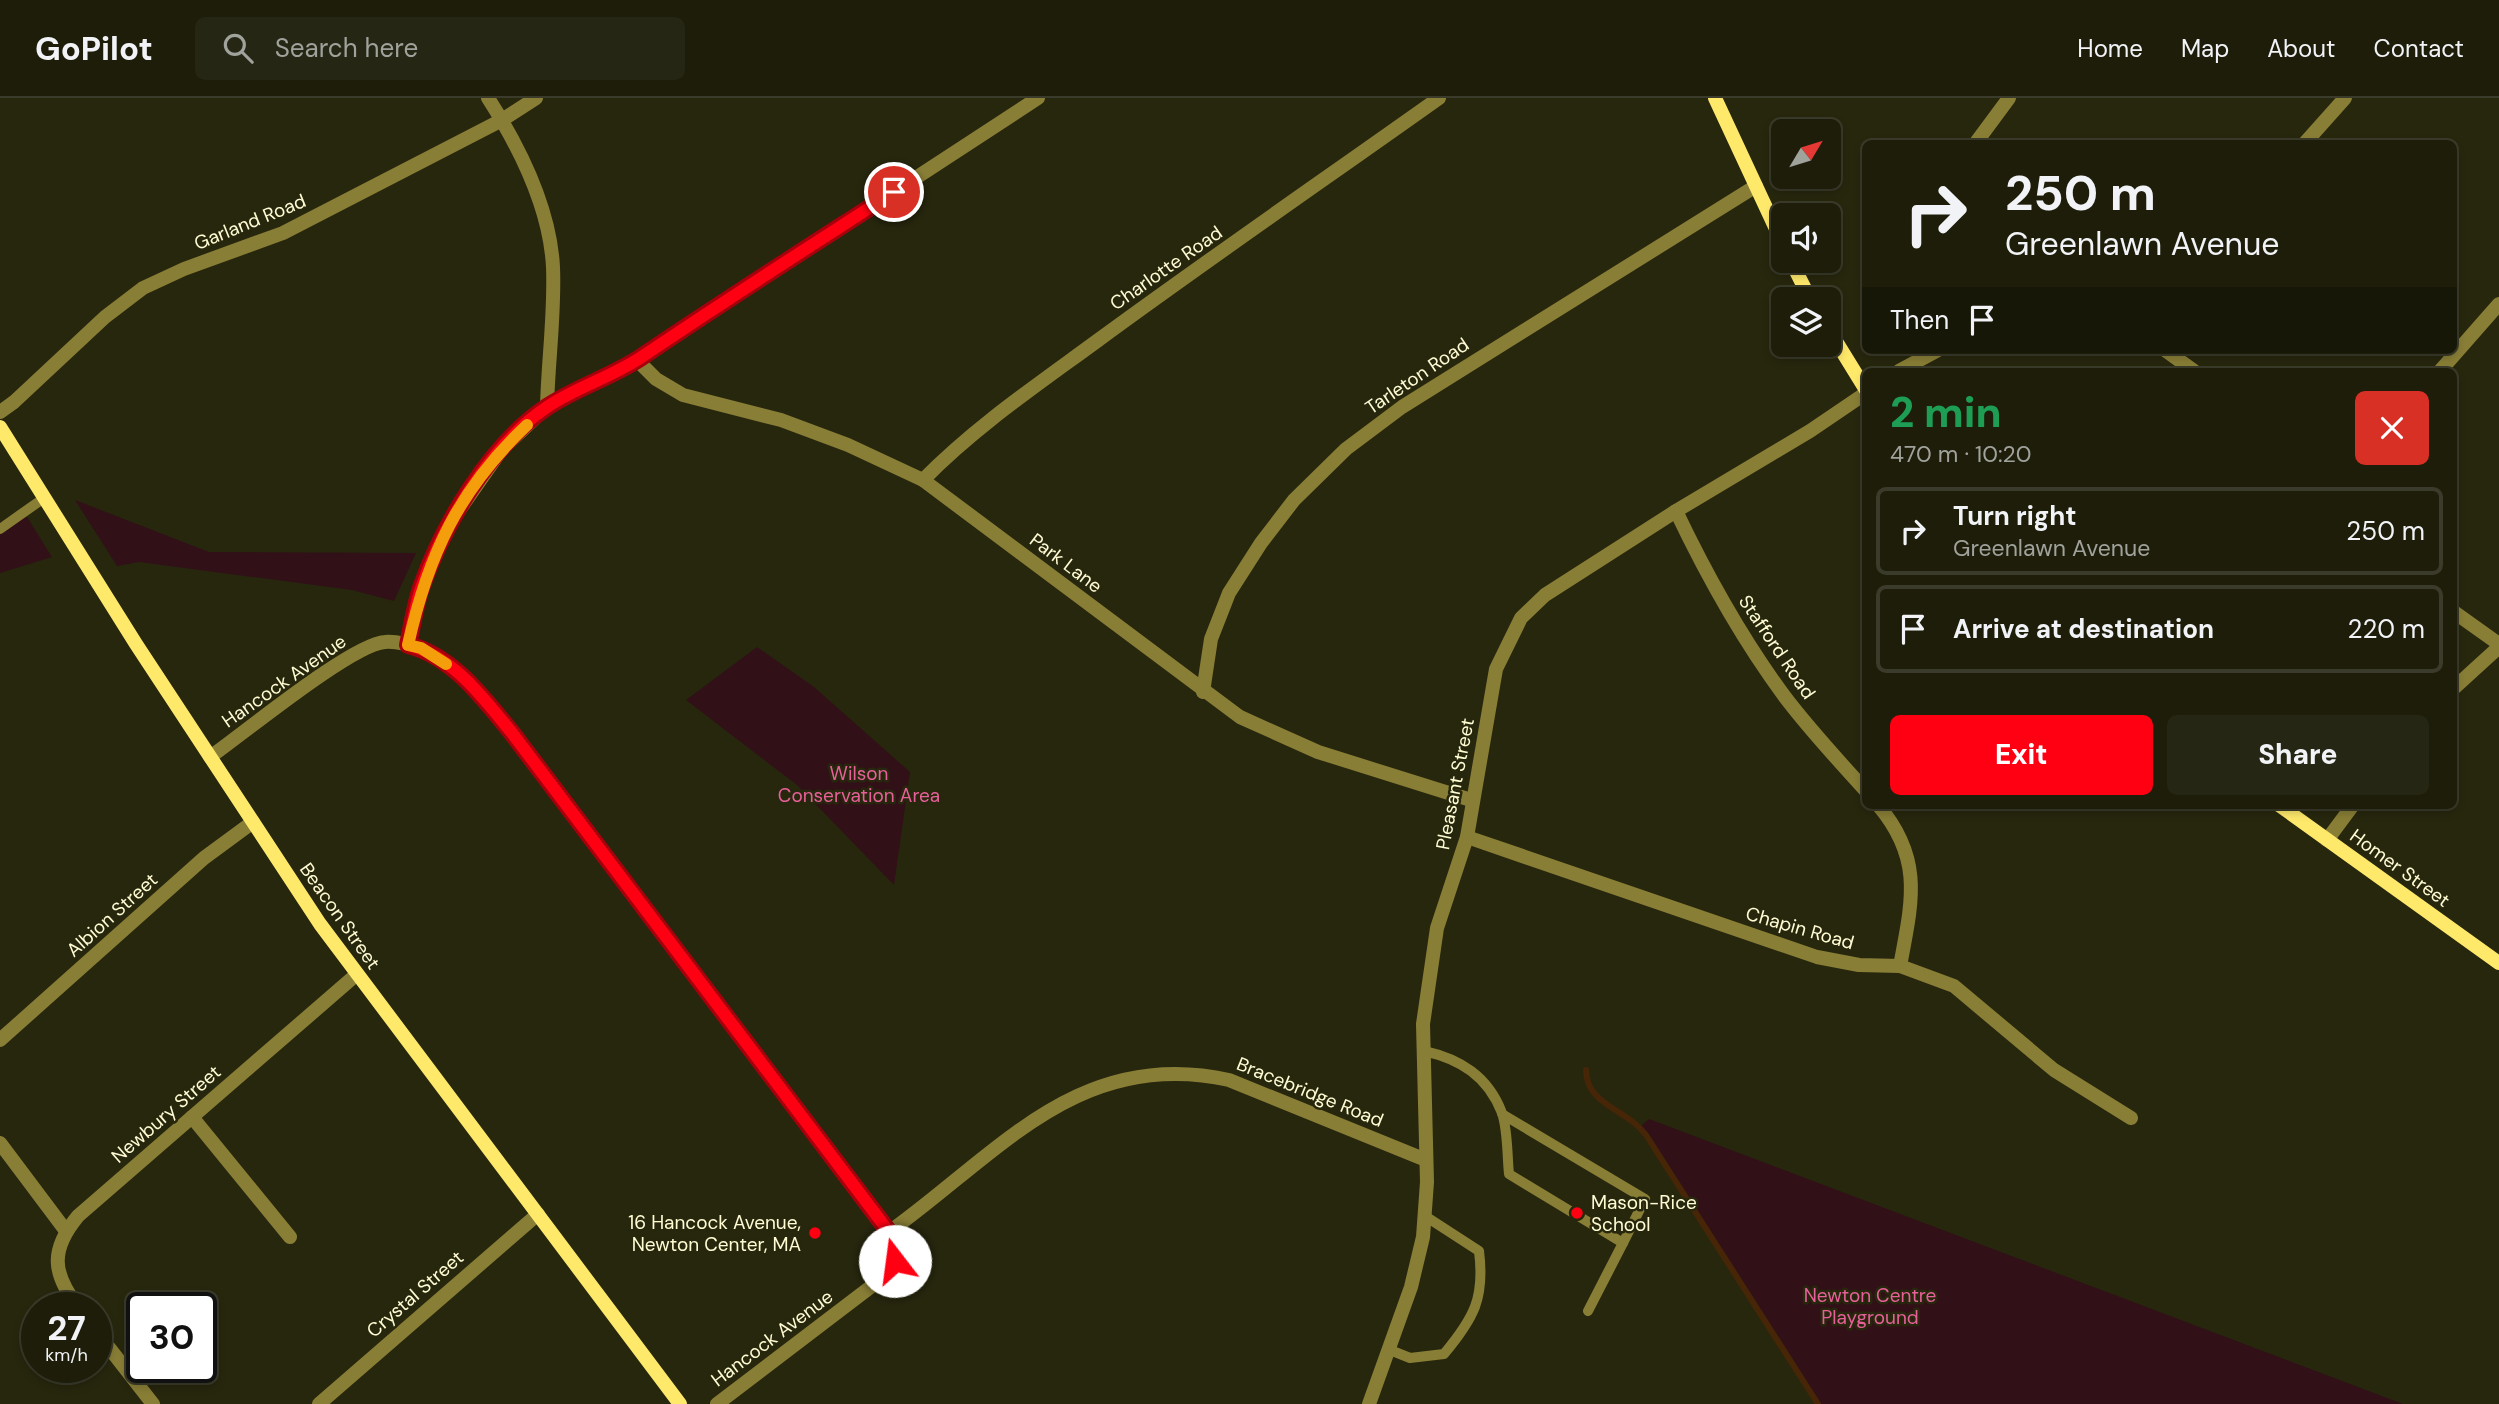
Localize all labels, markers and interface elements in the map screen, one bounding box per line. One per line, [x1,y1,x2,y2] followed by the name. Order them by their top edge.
[195,17,685,80] search box
[35,27,153,70] text: GoPilot
[219,29,257,67] icon: search
[275,31,418,65] text: Search here
[2077,33,2143,64] text: Home
[2181,33,2229,64] text: Map
[2267,33,2336,64] text: About
[2374,33,2464,64] text: Contact
[1771,119,1841,189] north arrow
[1771,119,1841,357] map controls
[2005,161,2156,225] text: 250 m
[864,162,924,222] pin
[1890,168,1981,259] icon: right
[875,173,913,211] icon: arrive
[190,188,310,256] street label: Garland Road
[1771,203,1841,273] button: sound
[1105,220,1227,316] street label: Charlotte Road
[2005,223,2279,265] text: Greenlawn Avenue
[1771,287,1841,357] button: layers
[1963,301,2001,339] icon: arrive
[1890,303,1949,337] text: Then
[1360,332,1474,420] street label: Tarleton Road
[1890,385,2001,440] text: 2 min
[2355,391,2429,465] button: close
[1890,439,2031,469] text: 470 m · 10:20
[1953,499,2077,533] text: Turn right
[1894,512,1932,550] icon: right
[2346,514,2425,548] text: 250 m
[1025,528,1107,598] street label: Park Lane
[1953,533,2150,563] text: Greenlawn Avenue
[1733,590,1821,704] street label: Stafford Road
[1894,610,1932,648] icon: arrive
[1953,612,2214,646] text: Arrive at destination
[2347,612,2425,646] text: 220 m
[217,629,351,733] street label: Hancock Avenue
[1890,715,2153,795] button: Exit
[2167,715,2429,795] button: Share
[1430,716,1480,852] street label: Pleasant Street
[778,761,940,808] park label: Wilson Conservation Area
[2345,823,2455,913] street label: Homer Street
[294,858,386,974] street label: Beacon Street
[61,867,163,963] street label: Albion Street
[1743,901,1857,955] street label: Chapin Road
[1233,1051,1387,1133] street label: Bracebridge Road
[106,1060,226,1168] street label: Newbury Street
[1591,1190,1697,1237] place label: Mason-Rice School
[1569,1205,1585,1221] marker: Mason-Rice School
[628,1210,801,1257] place label: 16 Hancock Avenue, Newton Center, MA
[858,1224,932,1298] position arrow
[807,1225,823,1241] marker: 16 Hancock Avenue, Newton Center, MA
[361,1245,469,1343] street label: Crystal Street
[1804,1283,1936,1330] park label: Newton Centre Playground
[706,1284,838,1392] street label: Hancock Avenue
[126,1292,217,1383] speed limit sign: 30
[47,1305,86,1351] text: 27
[45,1343,88,1367] text: km/h

